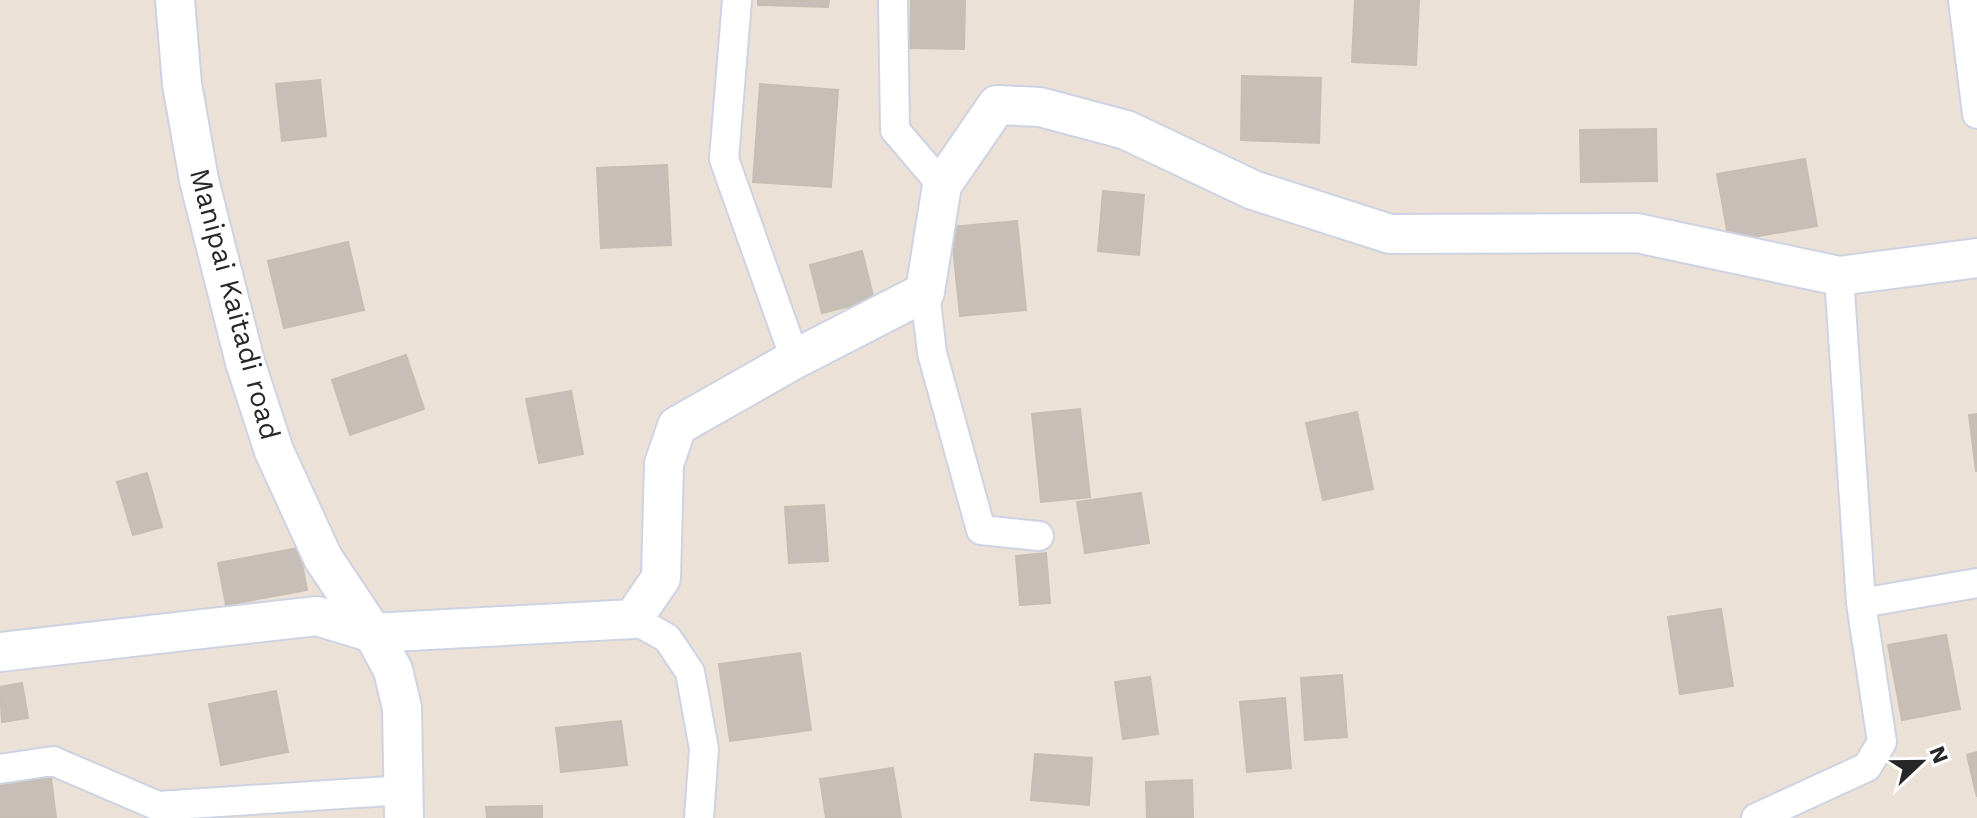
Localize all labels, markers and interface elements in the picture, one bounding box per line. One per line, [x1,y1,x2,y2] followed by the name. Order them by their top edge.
[183,165,287,443] street label: Manipai Kaitadi road
[1881,722,1961,802] north arrow
[1924,742,1954,767] text: N

